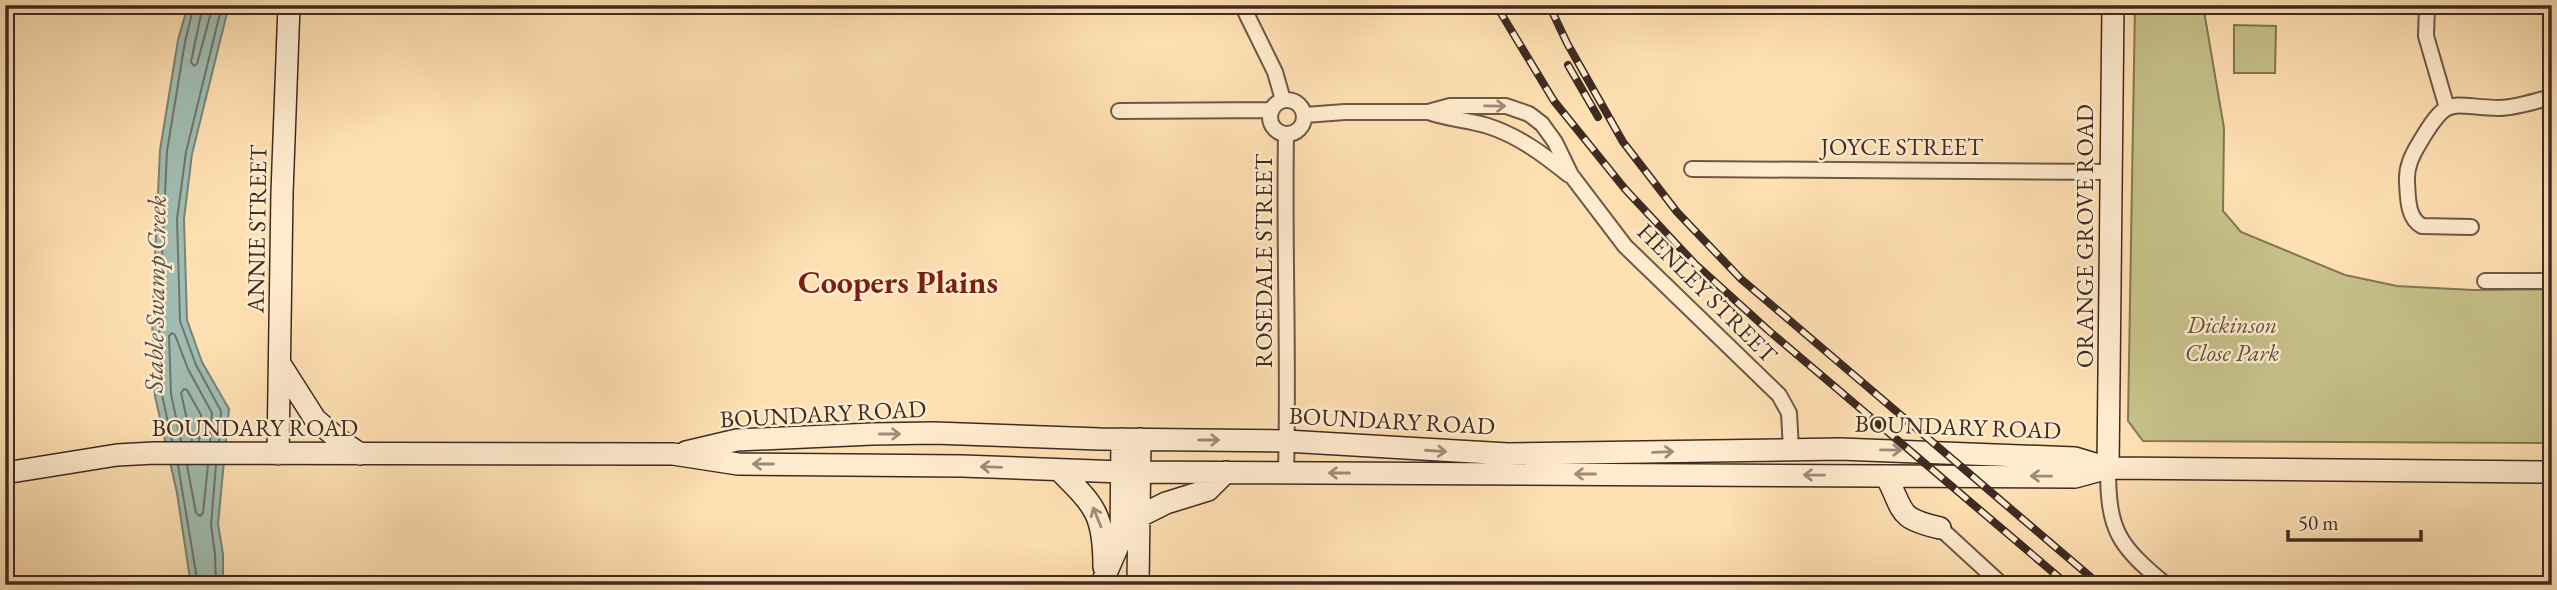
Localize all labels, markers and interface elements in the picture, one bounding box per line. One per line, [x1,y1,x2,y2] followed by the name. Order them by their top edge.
[1484,99,1507,113] one-way arrow
[2069,104,2100,368] street label: ORANGE GROVE ROAD
[1819,131,1984,162] street label: JOYCE STREET
[240,144,273,315] street label: ANNIE STREET
[1248,153,1279,368] street label: ROSEDALE STREET
[136,195,174,394] water label: Stable Swamp Creek
[1631,216,1785,370] street label: HENLEY STREET
[798,261,998,303] district label: Coopers Plains
[2185,309,2279,368] park label: Dickinson Close Park
[719,393,927,434] street label: BOUNDARY ROAD
[1288,400,1496,441] street label: BOUNDARY ROAD
[1854,407,2062,446] street label: BOUNDARY ROAD
[152,412,358,443] street label: BOUNDARY ROAD
[878,427,901,441] one-way arrow
[1197,433,1220,447] one-way arrow
[1879,444,1902,457] one-way arrow
[1424,445,1447,458] one-way arrow
[1651,446,1674,459] one-way arrow
[752,457,775,471] one-way arrow
[979,461,1002,474] one-way arrow
[1327,466,1350,480] one-way arrow
[1573,468,1596,481] one-way arrow
[1803,469,1826,482] one-way arrow
[2030,469,2053,483] one-way arrow
[2288,499,2420,543] scale bar
[1090,507,1103,529] one-way arrow
[2298,509,2339,536] text: 50 m

